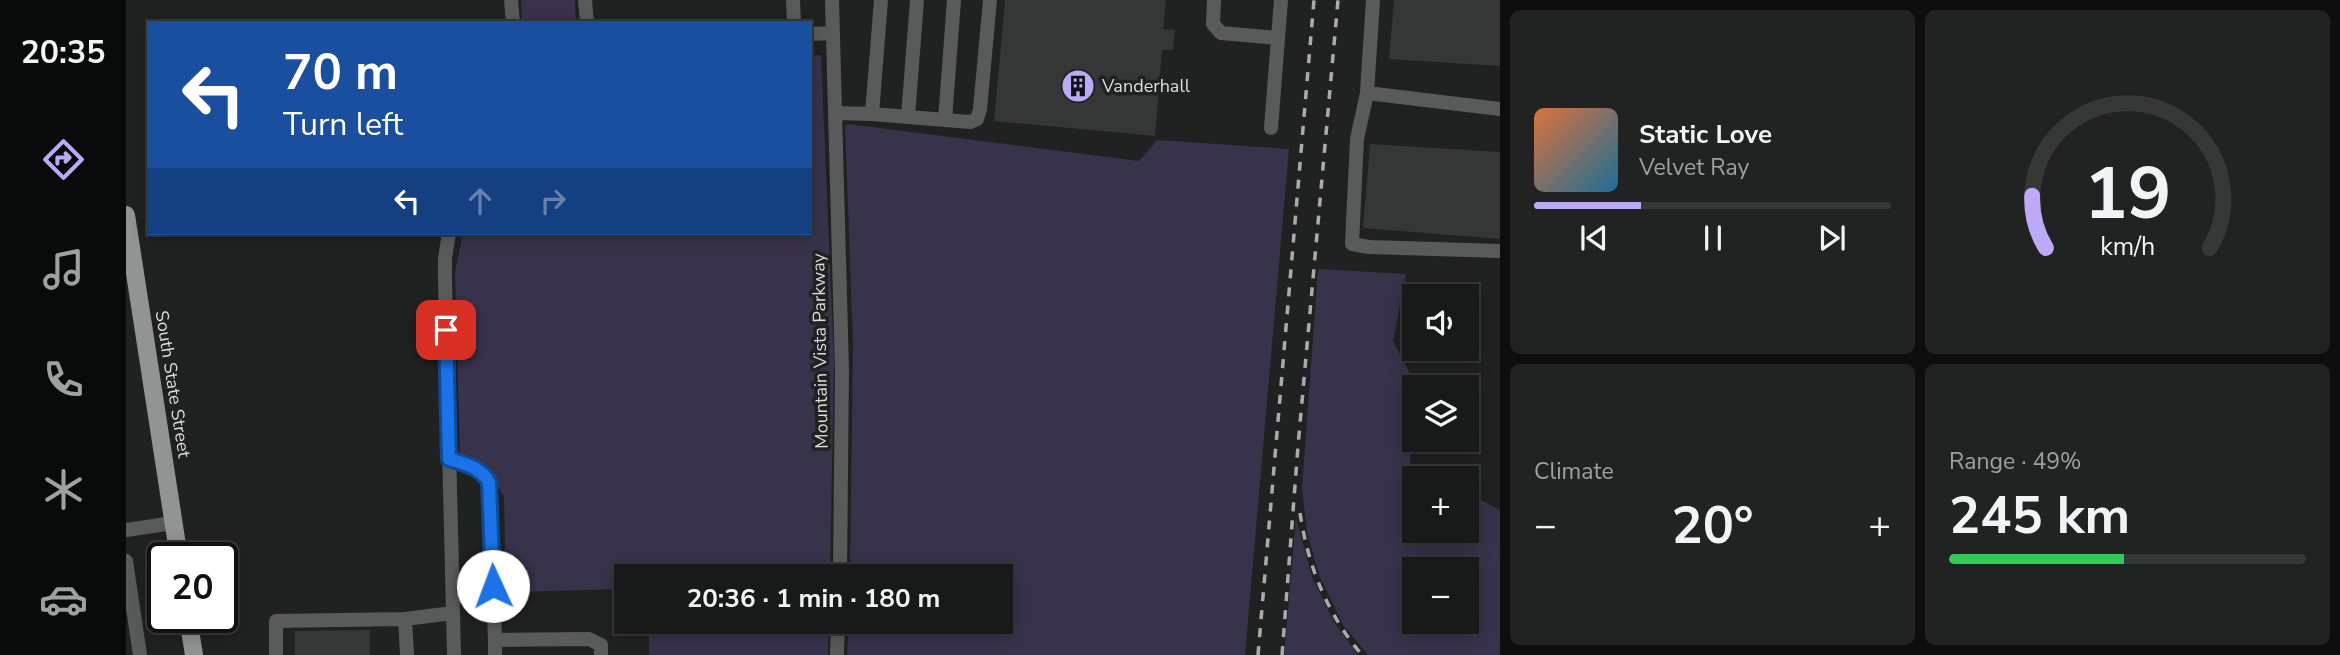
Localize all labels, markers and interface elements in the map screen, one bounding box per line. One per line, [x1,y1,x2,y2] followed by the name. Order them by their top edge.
[21,31,105,74] text: 20:35
[283,39,398,106] text: 70 m
[168,49,259,140] icon: left
[1059,67,1097,105] building icon: Vanderhall
[1101,74,1191,98] place label: Vanderhall
[283,103,403,146] text: Turn left
[1639,117,1772,152] text: Static Love
[39,135,88,184] icon: directions
[2084,145,2171,245] text: 19
[1639,152,1749,183] text: Velvet Ray
[388,182,426,220] icon: left
[461,182,499,220] icon: ahead
[534,182,572,220] icon: right
[1575,219,1613,257] icon: previous
[1694,219,1732,257] icon: pause
[1813,219,1851,257] icon: next
[2100,230,2155,264] text: km/h
[39,245,88,294] icon: music
[806,252,834,449] street label: Mountain Vista Parkway
[1402,284,1479,634] map controls
[1402,284,1479,361] button: sound
[416,300,476,360] pin
[150,309,197,460] street label: South State Street
[427,311,465,349] icon: arrive
[39,355,88,404] icon: phone
[1402,375,1479,452] button: layers
[1949,446,2081,477] text: Range · 49%
[1534,456,1614,487] text: Climate
[39,465,88,514] icon: climate
[1402,466,1479,543] button: +
[1949,480,2130,551] text: 245 km
[1671,490,1754,561] text: 20°
[1534,500,1557,551] text: −
[1868,500,1891,551] text: +
[147,542,238,633] speed limit sign: 20
[456,549,530,623] position arrow
[1402,557,1479,634] button: −
[39,575,88,624] icon: car
[687,581,940,616] text: 20:36 · 1 min · 180 m

